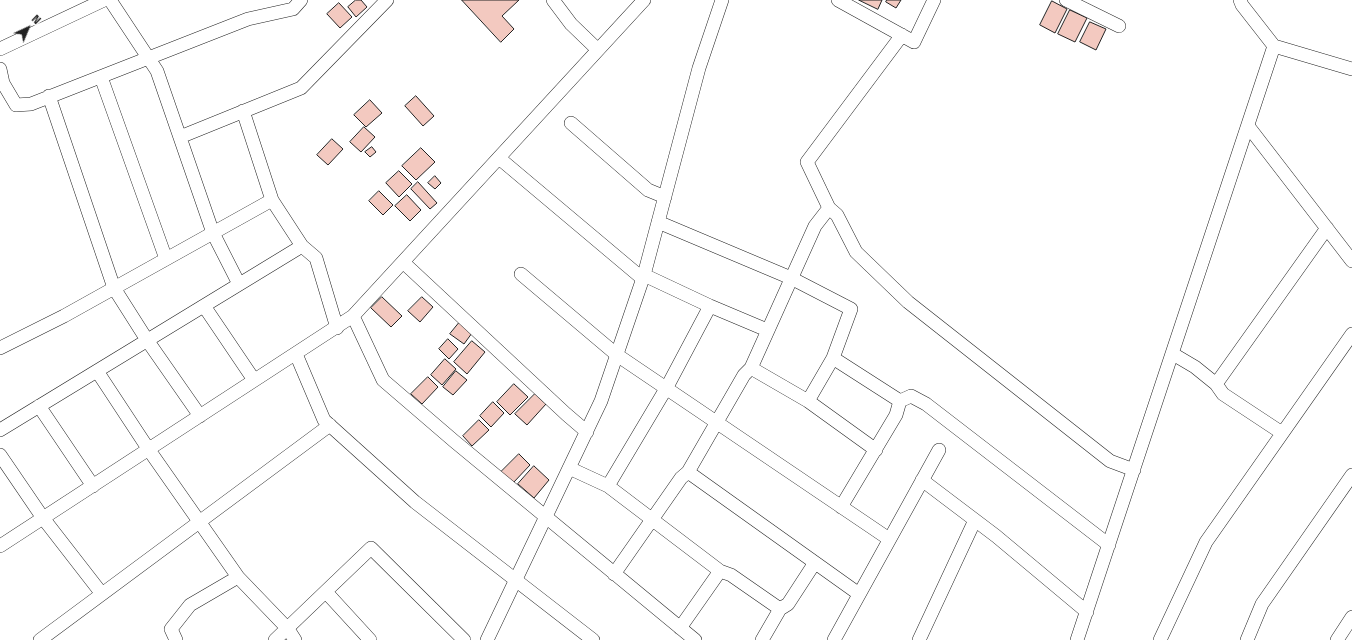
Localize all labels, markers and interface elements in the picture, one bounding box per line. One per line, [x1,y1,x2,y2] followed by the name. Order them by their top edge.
[8,8,48,48] north arrow
[28,11,45,28] text: N

